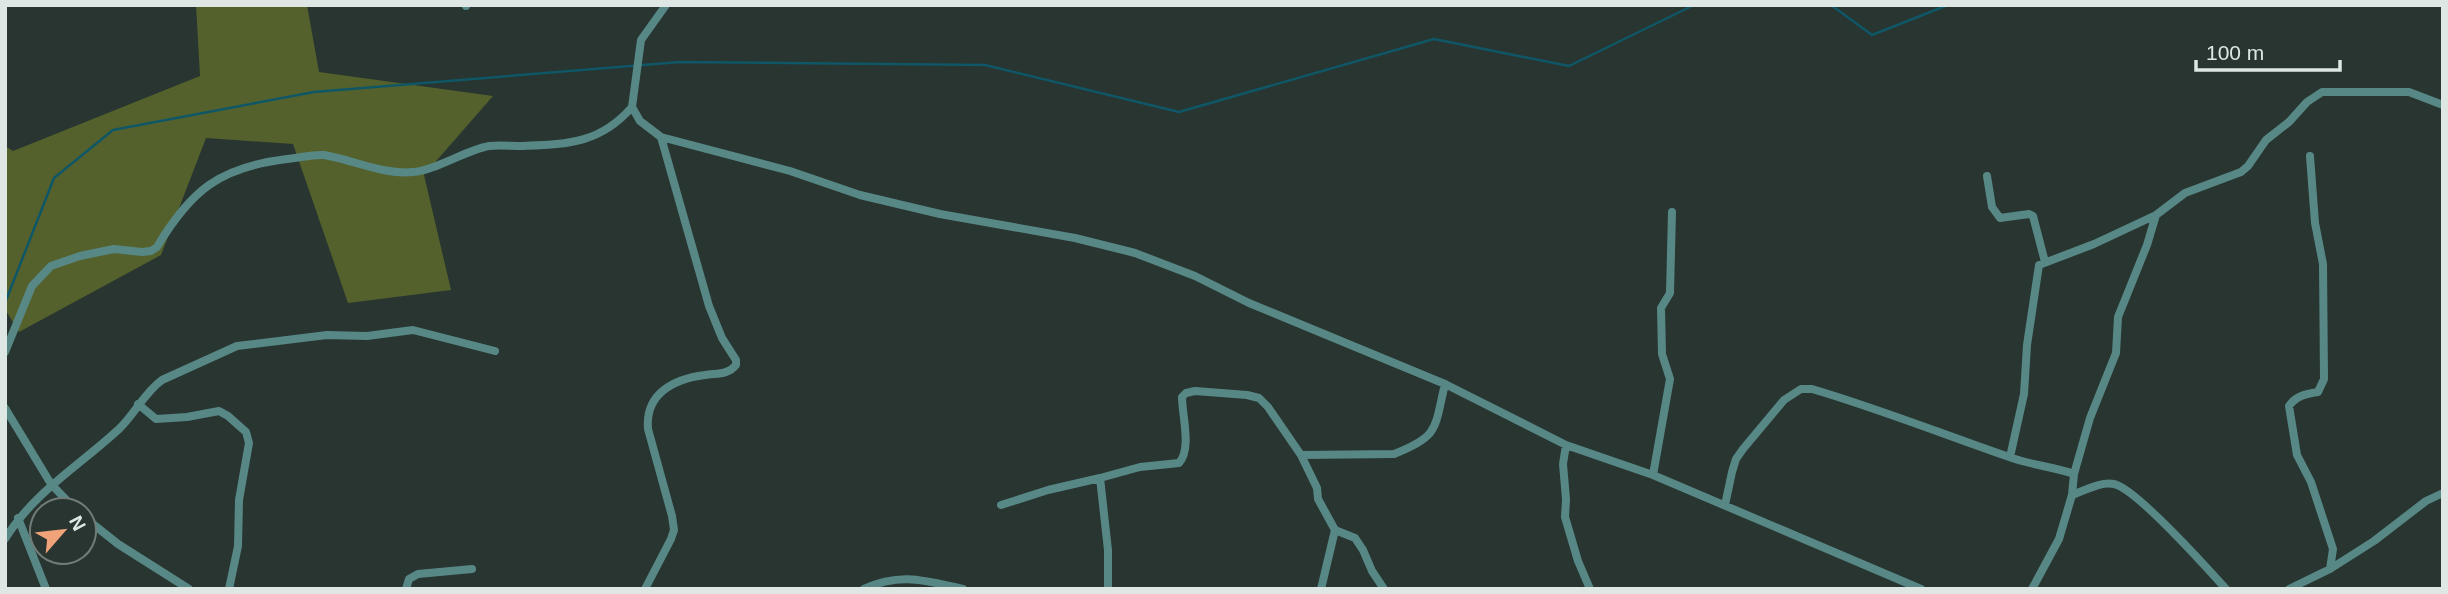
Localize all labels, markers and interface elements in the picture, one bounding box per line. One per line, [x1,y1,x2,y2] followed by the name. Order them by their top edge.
[2196,28,2340,72] scale bar
[2206,41,2264,64] text: 100 m
[28,496,98,566] north arrow
[65,512,90,534] text: N

